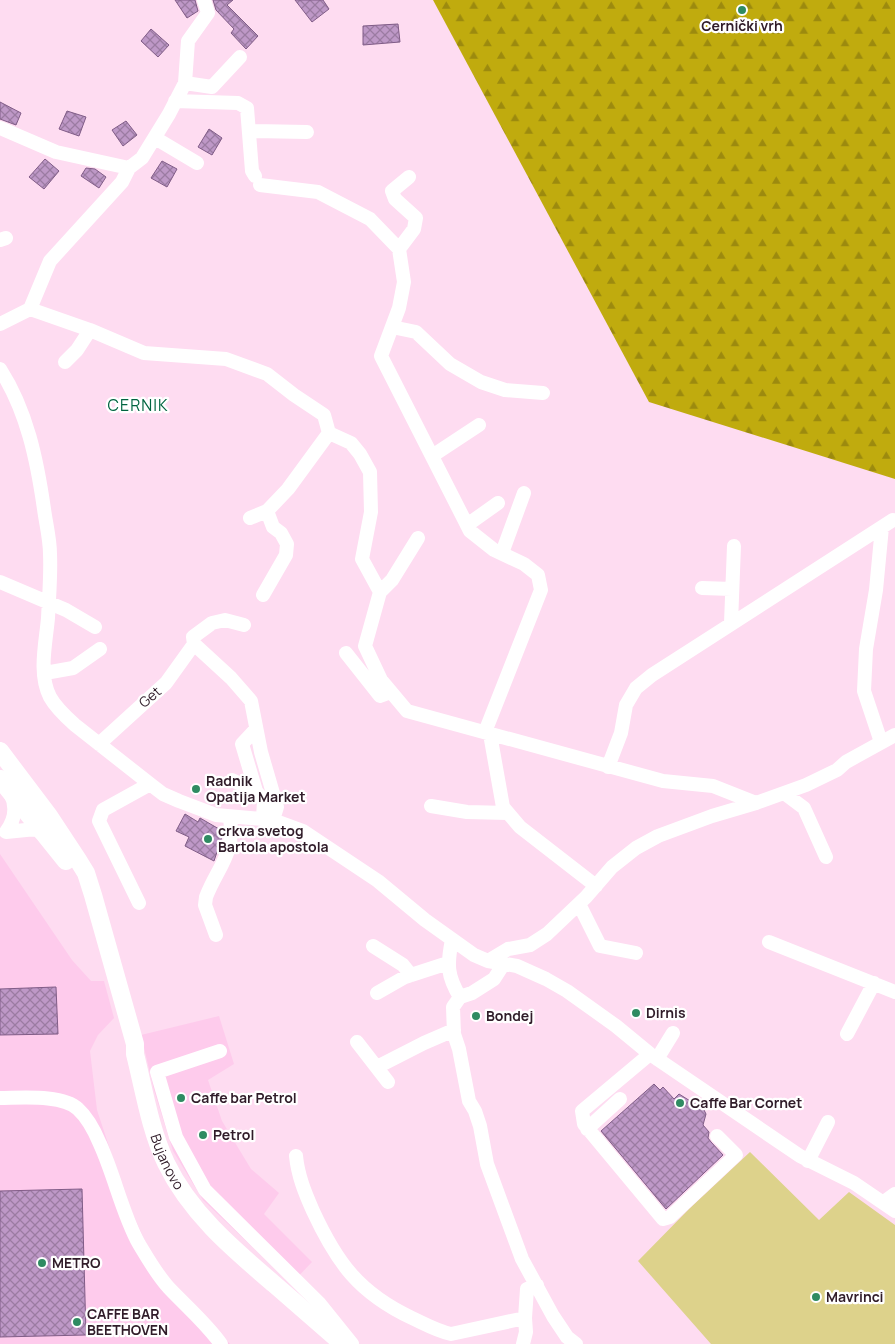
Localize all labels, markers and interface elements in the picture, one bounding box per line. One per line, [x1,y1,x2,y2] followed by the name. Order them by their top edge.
[736,4,748,16] marker: Cernički vrh
[701,16,783,35] place label: Cernički vrh
[108,394,168,416] district label: CERNIK
[135,681,165,712] street label: Get
[206,771,306,806] place label: Radnik Opatija Market
[190,783,202,795] marker: Radnik Opatija Market
[218,821,329,856] place label: crkva svetog Bartola apostola
[202,833,214,845] marker: crkva svetog Bartola apostola
[646,1003,686,1022] place label: Dirnis
[486,1006,533,1025] place label: Bondej
[630,1007,642,1019] marker: Dirnis
[470,1010,482,1022] marker: Bondej
[191,1088,297,1107] place label: Caffe bar Petrol
[175,1092,187,1104] marker: Caffe bar Petrol
[690,1093,802,1112] place label: Caffe Bar Cornet
[674,1097,686,1109] marker: Caffe Bar Cornet
[213,1125,254,1144] place label: Petrol
[197,1129,209,1141] marker: Petrol
[146,1131,189,1193] street label: Bujanovo
[52,1253,101,1272] place label: METRO
[36,1257,48,1269] marker: METRO
[826,1287,883,1306] place label: Mavrinci
[810,1291,822,1303] marker: Mavrinci
[87,1304,168,1339] place label: CAFFE BAR BEETHOVEN
[71,1316,83,1328] marker: CAFFE BAR BEETHOVEN

